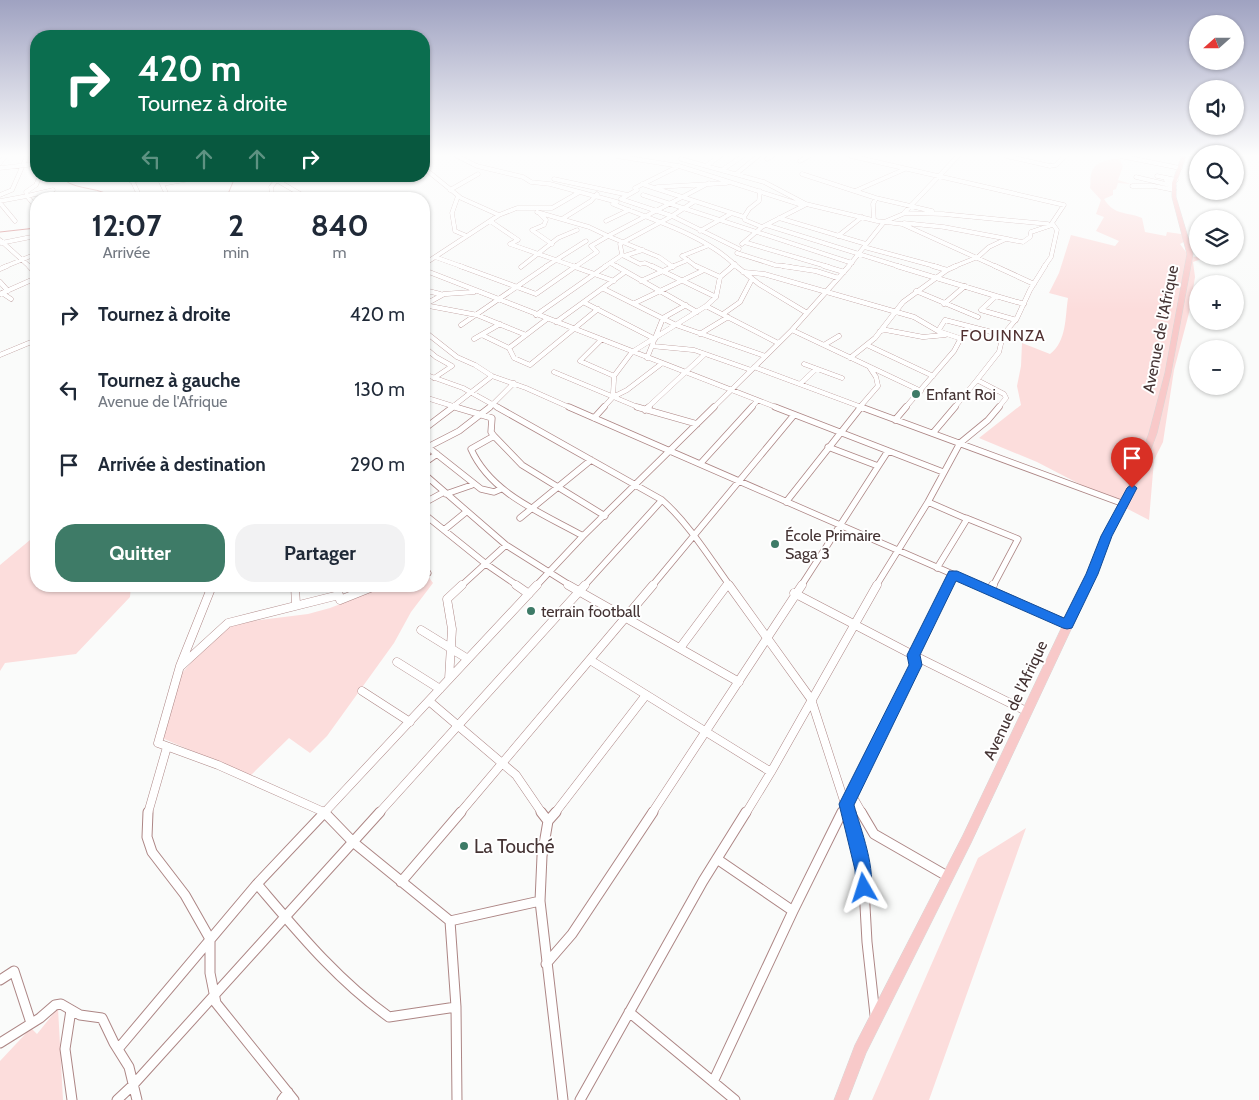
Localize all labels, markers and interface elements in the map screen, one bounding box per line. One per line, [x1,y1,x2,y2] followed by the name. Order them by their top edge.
[1189,15,1244,70] north arrow
[1189,15,1244,395] map controls
[138,47,241,90] text: 420 m
[55,50,120,115] icon: right
[1189,80,1244,135] button: sound
[138,90,287,117] text: Tournez à droite
[137,145,165,173] icon: left
[190,145,218,173] icon: ahead
[243,145,271,173] icon: ahead
[296,145,324,173] icon: right
[1189,145,1244,200] button: search
[91,207,161,244] text: 12:07
[228,207,244,244] text: 2
[311,207,369,244] text: 840
[1189,210,1244,265] button: layers
[103,243,150,262] text: Arrivée
[223,243,249,262] text: min
[333,243,347,262] text: m
[1139,264,1182,394] street label: Avenue de l'Afrique
[1189,275,1244,330] button: +
[55,301,83,329] icon: right
[98,303,231,326] text: Tournez à droite
[350,303,405,326] text: 420 m
[960,326,1046,345] district label: FOUINNZA
[1189,340,1244,395] button: −
[98,369,240,392] text: Tournez à gauche
[55,376,83,404] icon: left
[354,378,405,401] text: 130 m
[926,385,996,404] place label: Enfant Roi
[910,388,922,400] marker: Enfant Roi
[98,392,228,411] text: Avenue de l'Afrique
[1111,437,1153,488] pin
[1118,444,1146,472] icon: arrive
[55,451,83,479] icon: arrive
[98,453,266,476] text: Arrivée à destination
[350,453,405,476] text: 290 m
[55,524,225,582] button: Quitter
[235,524,405,582] button: Partager
[785,526,881,563] place label: École Primaire Saga 3
[769,538,781,550] marker: École Primaire Saga 3
[541,602,640,621] place label: terrain football
[525,605,537,617] marker: terrain football
[979,637,1051,763] street label: Avenue de l'Afrique
[474,835,555,858] place label: La Touché
[458,840,470,852] marker: La Touché
[837,861,889,913] position arrow

